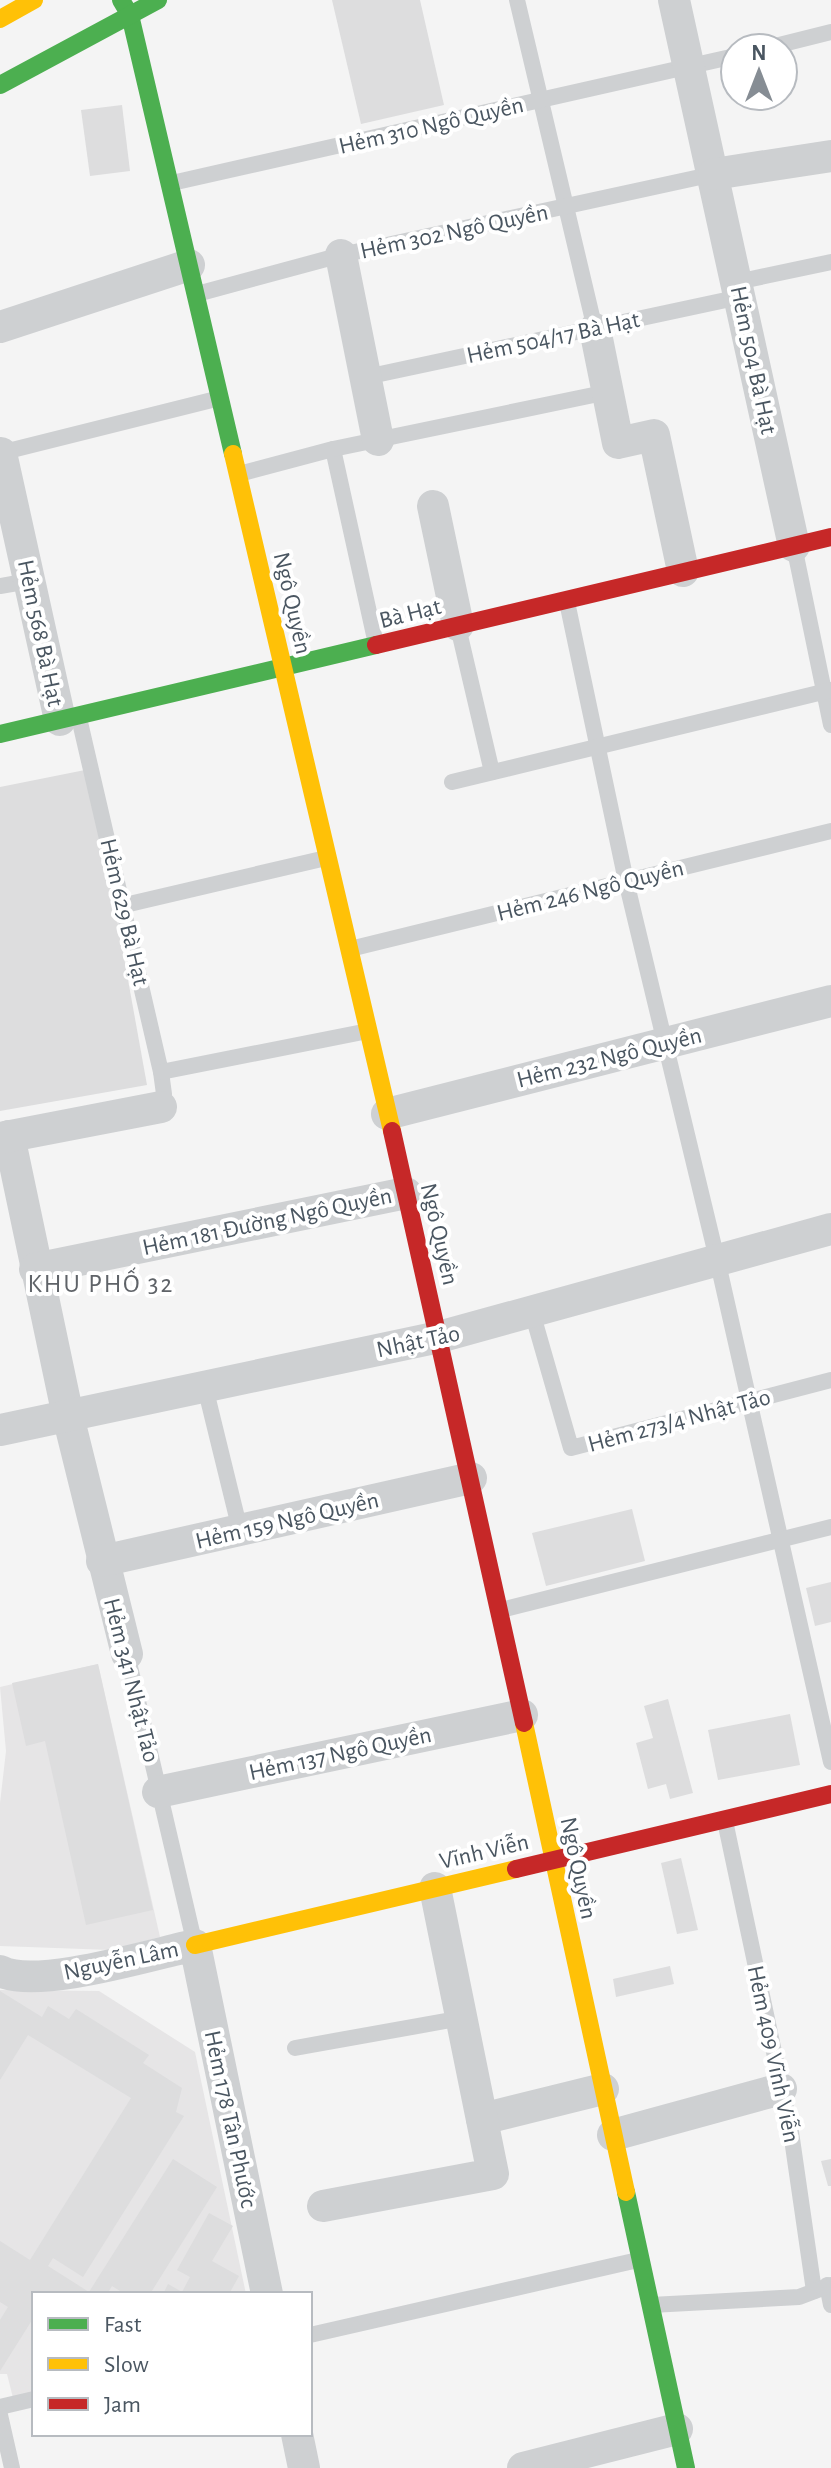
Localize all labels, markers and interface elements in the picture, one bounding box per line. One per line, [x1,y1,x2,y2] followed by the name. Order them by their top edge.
[719,32,799,112] north arrow
[751,42,767,64] text: N
[337,93,526,159] street label: Hẻm 310 Ngô Quyền
[358,200,550,264] street label: Hẻm 302 Ngô Quyền
[726,284,781,437] street label: Hẻm 504 Bà Hạt
[465,308,642,368] street label: Hẻm 504/17 Bà Hạt
[269,550,315,657] street label: Ngô Quyền
[13,558,67,709] street label: Hẻm 568 Bà Hạt
[377,595,444,633] street label: Bà Hạt
[95,836,153,988] street label: Hẻm 629 Bà Hạt
[494,856,686,926] street label: Hẻm 246 Ngô Quyền
[514,1023,704,1093] street label: Hẻm 232 Ngô Quyền
[416,1181,462,1288] street label: Ngô Quyền
[140,1184,394,1260] street label: Hẻm 181 Đường Ngô Quyền
[28,1267,174,1297] district label: KHU PHỐ 32
[374,1321,462,1363] street label: Nhật Tảo
[585,1385,773,1457] street label: Hẻm 273/4 Nhật Tảo
[193,1488,381,1554] street label: Hẻm 159 Ngô Quyền
[99,1596,163,1765] street label: Hẻm 341 Nhật Tảo
[247,1723,434,1785] street label: Hẻm 137 Ngô Quyền
[555,1815,601,1921] street label: Ngô Quyền
[437,1829,531,1874] street label: Vĩnh Viễn
[61,1936,181,1985] street label: Nguyễn Lâm
[743,1963,805,2145] street label: Hẻm 409 Vĩnh Viễn
[199,2028,261,2210] street label: Hẻm 178 Tân Phước
[32,2292,312,2436] legend
[104,2313,142,2337] text: Fast
[104,2353,149,2377] text: Slow
[104,2393,141,2417] text: Jam

